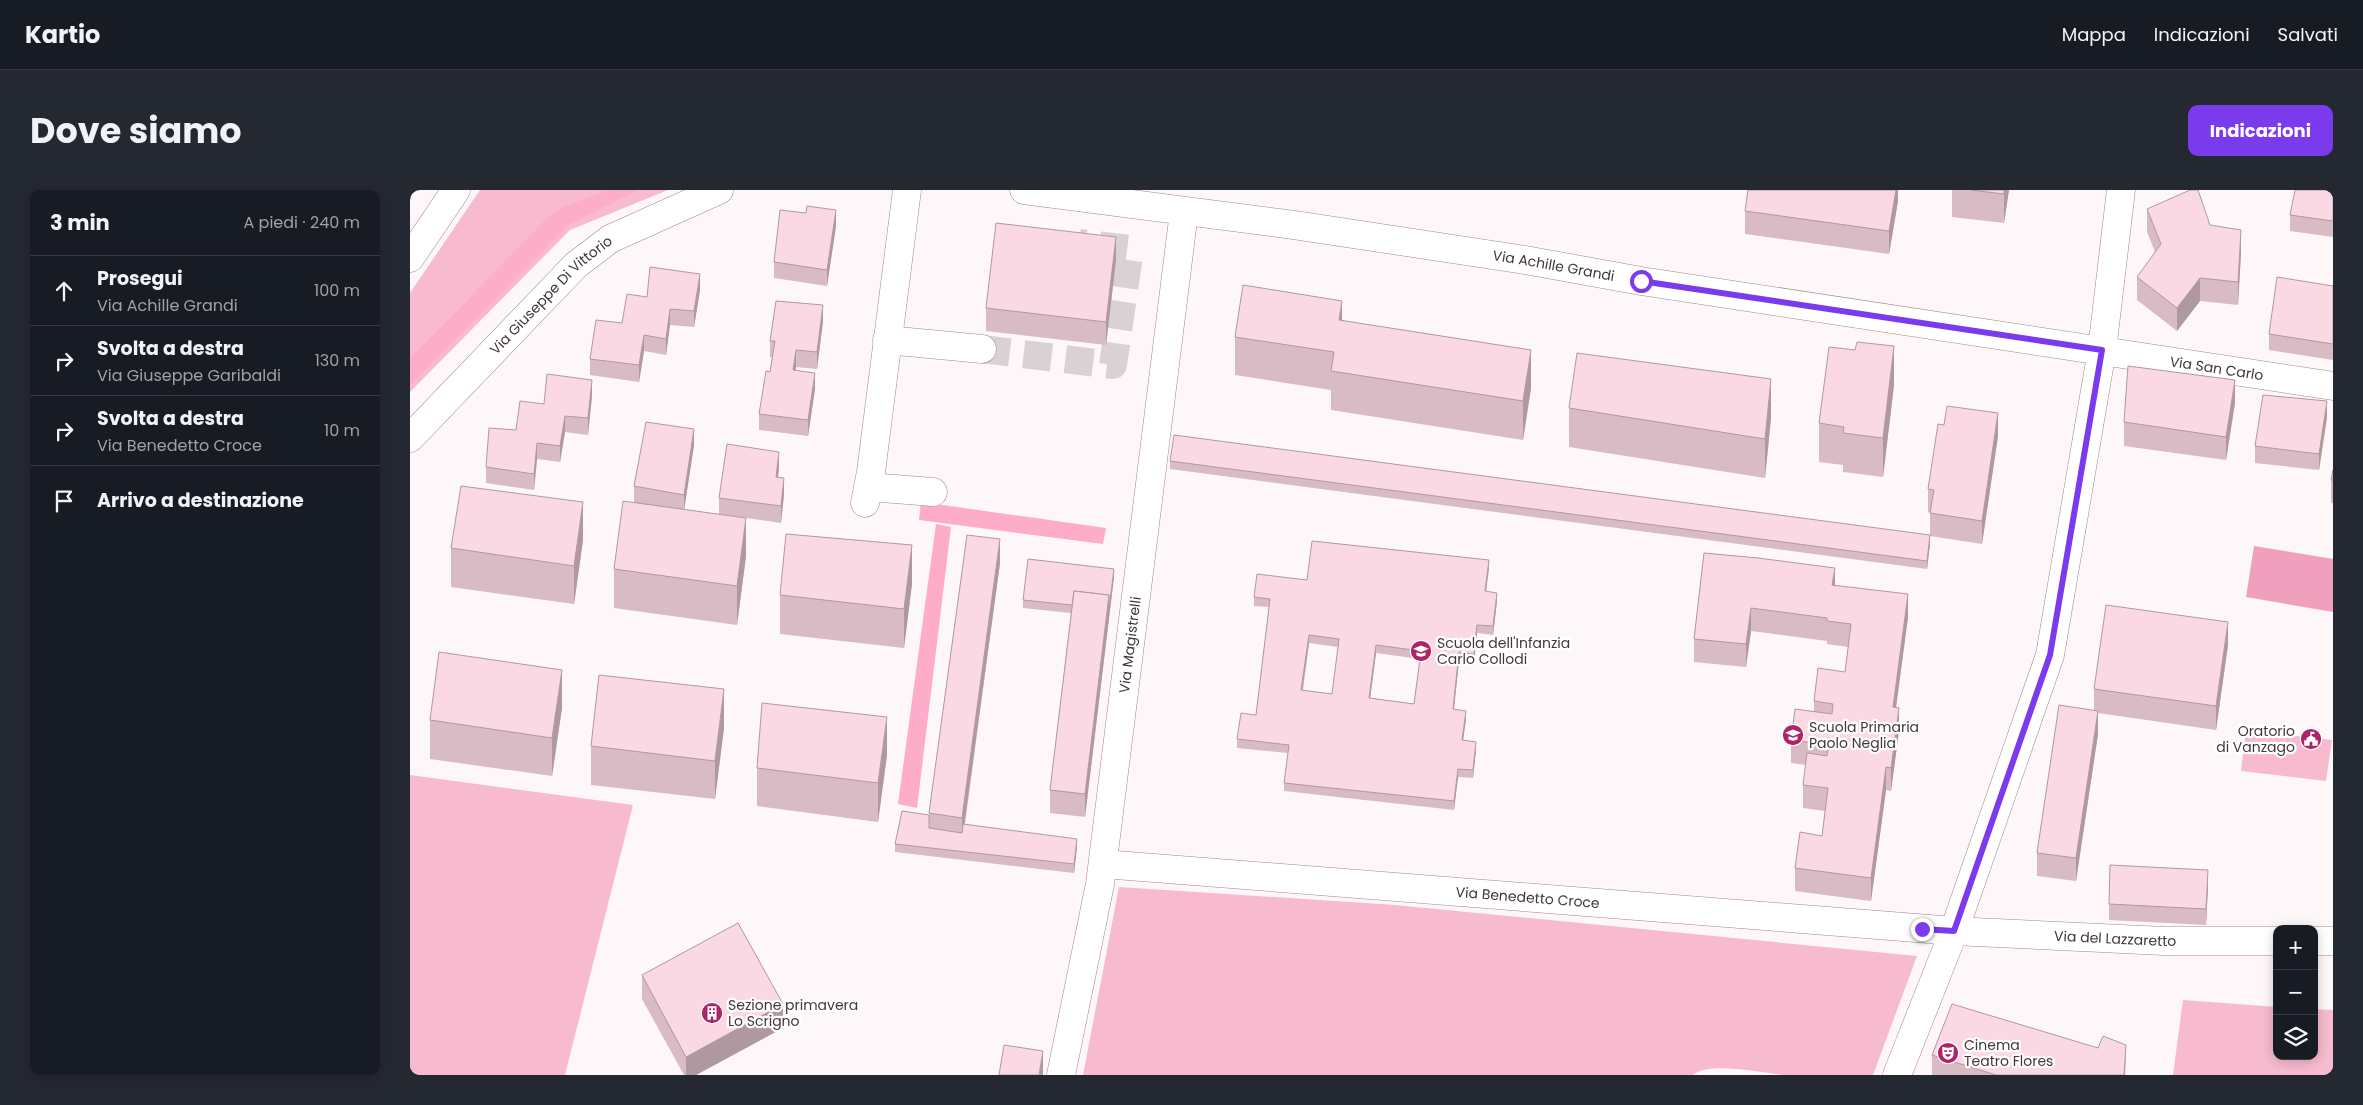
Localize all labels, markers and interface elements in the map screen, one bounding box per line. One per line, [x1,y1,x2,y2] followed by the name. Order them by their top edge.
[25,18,100,51] text: Kartio
[2062,22,2126,47] text: Mappa
[2154,22,2250,47] text: Indicazioni
[2278,22,2338,47] text: Salvati
[2188,105,2333,156] button: Indicazioni
[30,106,242,155] text: Dove siamo
[50,208,110,237] text: 3 min
[244,211,360,234] text: A piedi · 240 m
[485,231,616,359] street label: Via Giuseppe Di Vittorio
[1491,245,1616,286] street label: Via Achille Grandi
[97,265,183,292] text: Prosegui
[1630,270,1653,293] route start
[50,277,78,305] icon: ahead
[314,279,360,302] text: 100 m
[97,294,238,317] text: Via Achille Grandi
[97,335,244,362] text: Svolta a destra
[50,347,78,375] icon: right
[315,349,360,372] text: 130 m
[2168,351,2265,385] street label: Via San Carlo
[97,364,281,387] text: Via Giuseppe Garibaldi
[97,405,244,432] text: Svolta a destra
[50,417,78,445] icon: right
[324,419,360,442] text: 10 m
[97,434,262,457] text: Via Benedetto Croce
[50,487,78,515] icon: arrive
[97,487,304,514] text: Arrivo a destinazione
[1114,595,1146,694] street label: Via Magistrelli
[1437,633,1570,669] place label: Scuola dell'Infanzia Carlo Collodi
[1409,639,1433,663] school or university icon: Scuola dell'Infanzia Carlo Collodi
[1809,717,1919,753] place label: Scuola Primaria Paolo Neglia
[2216,721,2295,757] place label: Oratorio di Vanzago
[1781,723,1805,747] school or university icon: Scuola Primaria Paolo Neglia
[2299,727,2323,751] public building icon: Oratorio di Vanzago
[1455,882,1601,913] street label: Via Benedetto Croce
[1911,918,1934,941] route end
[2273,925,2318,1060] map controls
[2273,925,2318,970] button: +
[2054,926,2176,951] street label: Via del Lazzaretto
[2273,970,2318,1015] button: −
[728,995,858,1031] place label: Sezione primavera Lo Scrigno
[700,1001,724,1025] building icon: Sezione primavera Lo Scrigno
[2273,1015,2318,1060] button: layers
[1964,1035,2053,1071] place label: Cinema Teatro Flores
[1936,1041,1960,1065] theatre icon: Cinema Teatro Flores

